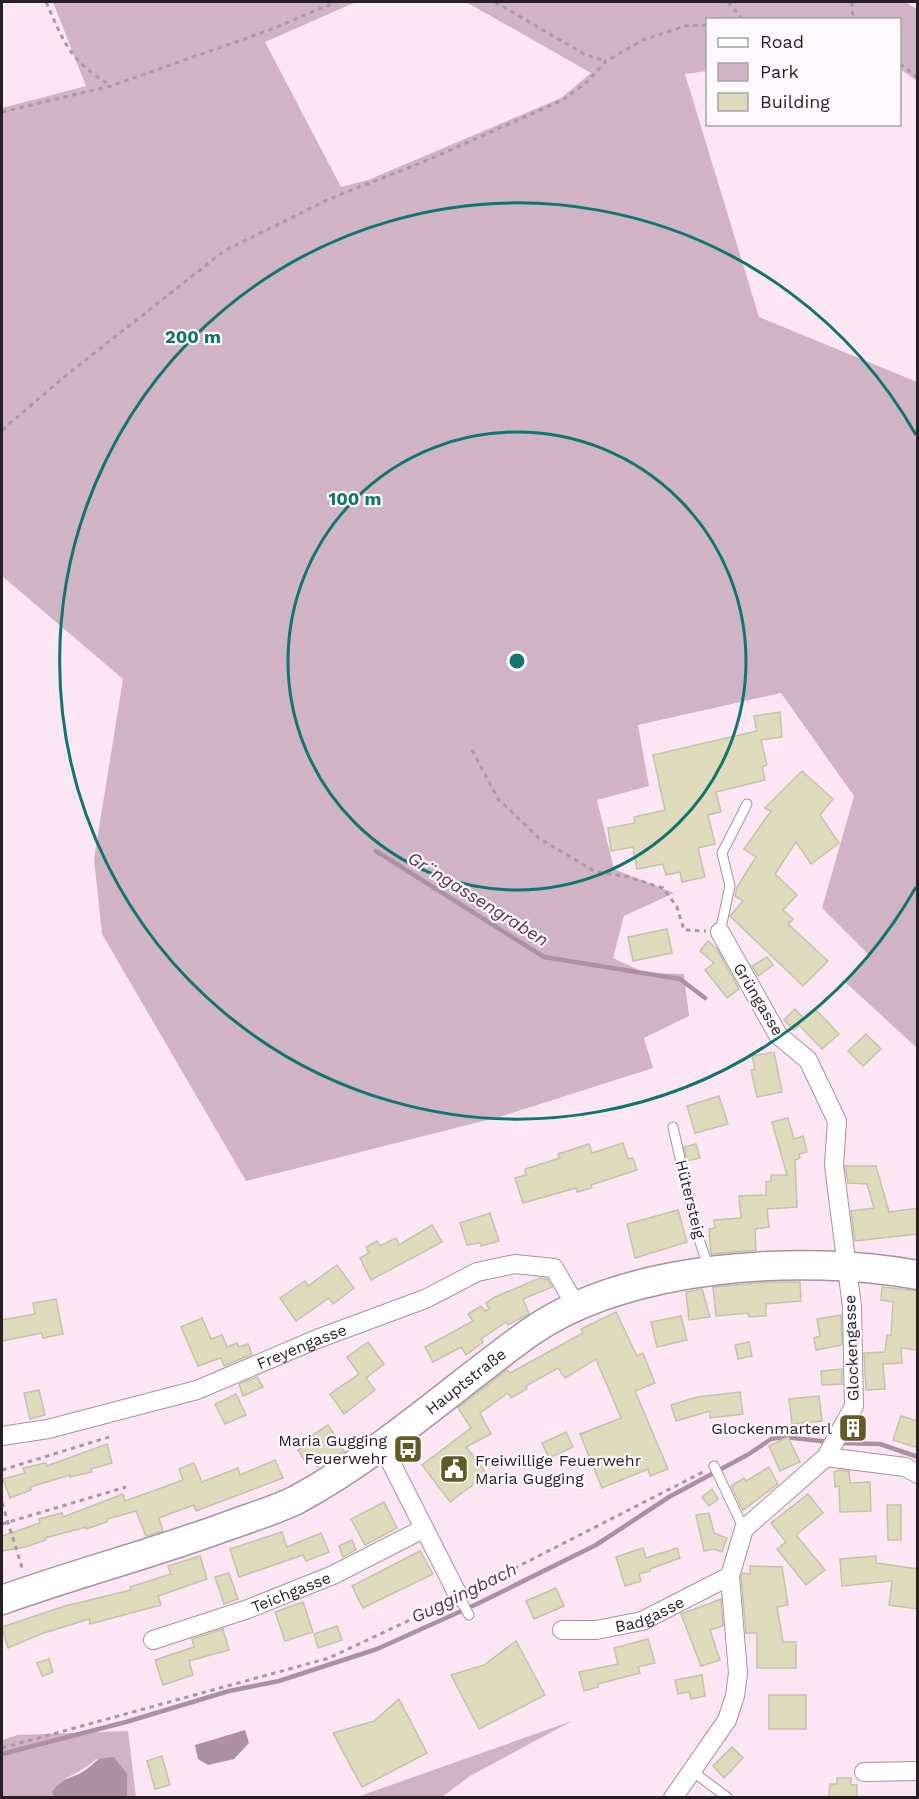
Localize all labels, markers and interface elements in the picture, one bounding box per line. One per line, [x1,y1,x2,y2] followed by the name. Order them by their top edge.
[706,18,901,126] legend
[760,31,804,52] text: Road
[760,61,799,82] text: Park
[760,91,830,112] text: Building
[165,326,221,347] text: 200 m
[328,488,382,509] text: 100 m
[507,651,527,671] centre of rings
[404,847,553,950] water label: Gr¨ngassengraben
[729,959,788,1039] street label: Grüngasse
[672,1158,710,1241] street label: Hütersteig
[840,1294,863,1402] street label: Glockengasse
[254,1320,349,1373] street label: Freyengasse
[422,1344,510,1419] street label: Hauptstraße
[837,1412,869,1444] building icon: Glockenmarterl
[711,1419,832,1438] place label: Glockenmarterl
[278,1431,387,1468] place label: Maria Gugging Feuerwehr
[392,1433,424,1465] bus stop icon: Maria Gugging Feuerwehr
[475,1451,642,1488] place label: Freiwillige Feuerwehr Maria Gugging
[438,1453,470,1485] public building icon: Freiwillige Feuerwehr Maria Gugging
[408,1558,520,1627] water label: Guggingbach
[248,1568,333,1617] street label: Teichgasse
[613,1592,687,1636] street label: Badgasse

